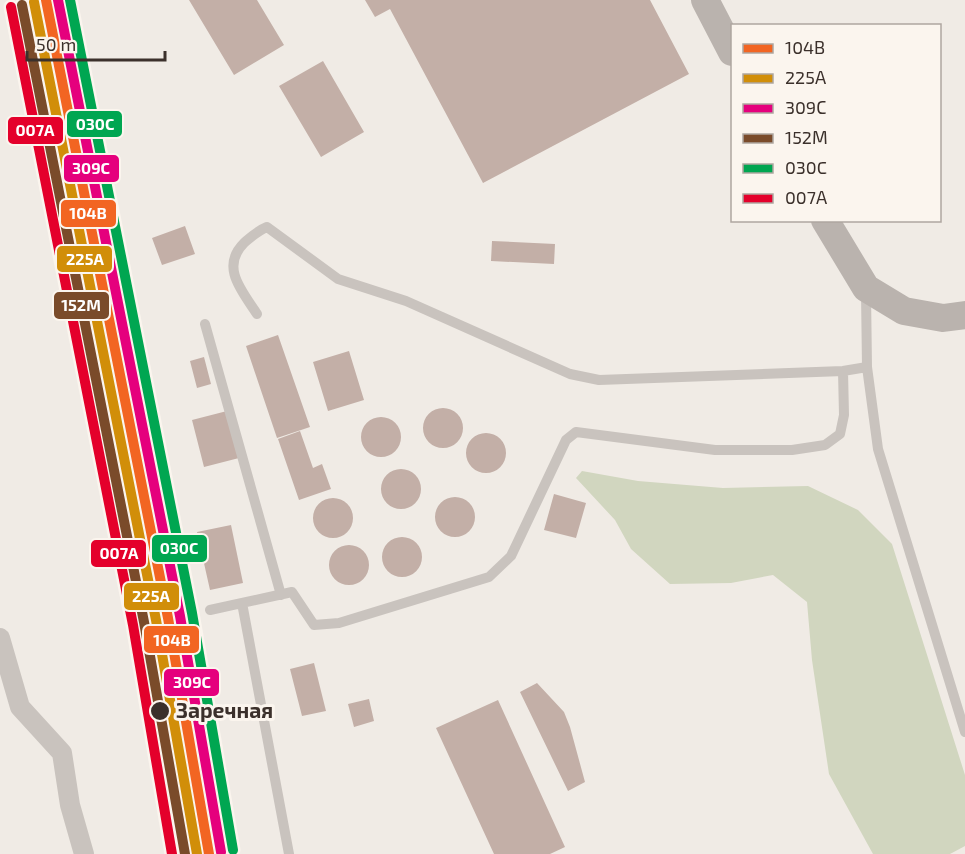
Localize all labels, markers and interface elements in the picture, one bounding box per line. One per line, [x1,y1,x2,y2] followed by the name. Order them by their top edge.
[27,24,165,62] scale bar
[731,24,941,222] legend
[36,33,76,55] text: 50 m
[785,36,825,58] text: 104В
[785,66,827,88] text: 225А
[785,96,826,118] text: 309С
[66,110,123,138] line badge: 030C
[76,114,114,133] text: 030C
[7,116,64,145] line badge: 007А
[15,120,55,139] text: 007А
[785,126,828,148] text: 152М
[63,154,120,183] line badge: 309С
[785,156,827,178] text: 030C
[72,158,110,177] text: 309С
[785,186,828,208] text: 007А
[60,199,117,228] line badge: 104В
[69,203,107,222] text: 104В
[56,245,113,273] line badge: 225А
[66,249,104,268] text: 225А
[53,291,110,320] line badge: 152М
[61,295,101,314] text: 152М
[151,534,208,563] line badge: 030C
[160,538,198,557] text: 030C
[90,539,147,568] line badge: 007А
[99,543,139,562] text: 007А
[123,582,180,611] line badge: 225А
[132,586,170,605] text: 225А
[143,625,200,654] line badge: 104В
[153,630,191,649] text: 104В
[163,668,220,697] line badge: 309С
[173,672,211,691] text: 309С
[176,697,273,722] place label: Заречная
[149,700,171,722] marker: Заречная

